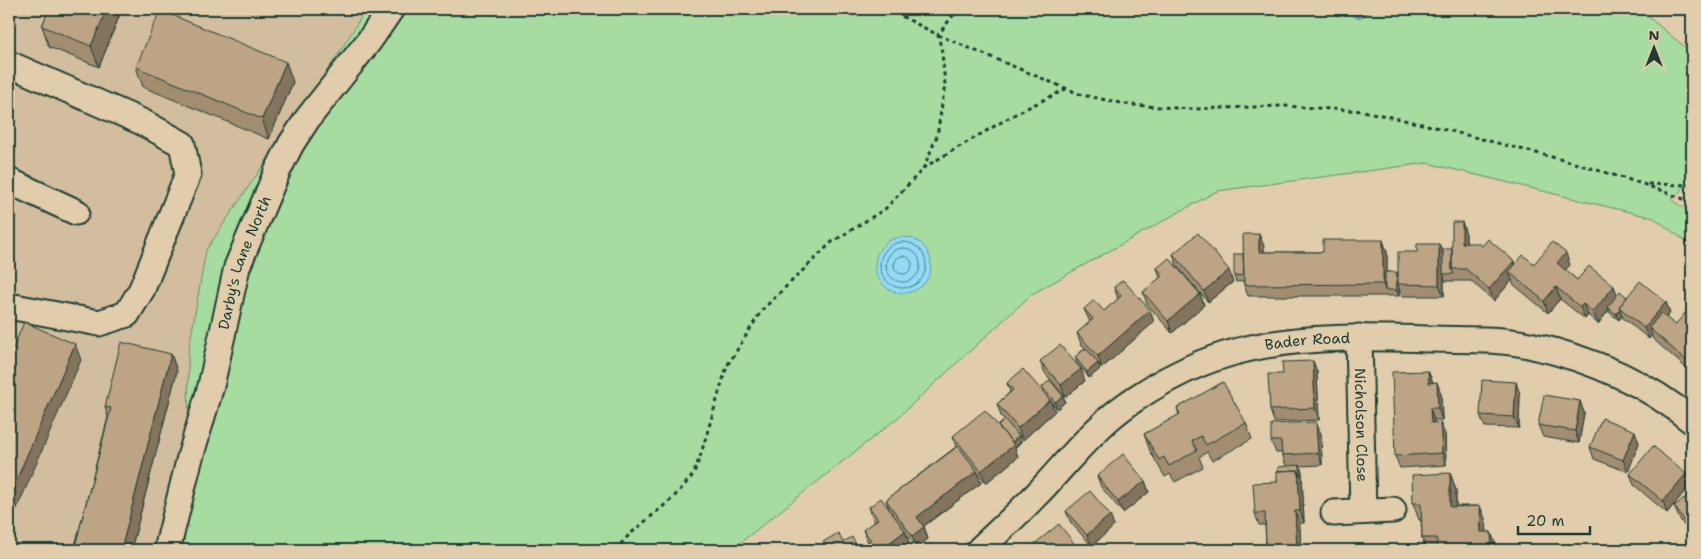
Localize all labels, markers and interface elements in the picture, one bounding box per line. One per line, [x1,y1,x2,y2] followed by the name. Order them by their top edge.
[1628,22,1678,72] north arrow
[1648,26,1660,44] text: N
[214,193,276,331] street label: Darby's Lane North
[1263,328,1351,355] street label: Bader Road
[1350,368,1372,482] street label: Nicholson Close
[1518,504,1591,536] scale bar
[1526,511,1565,531] text: 20 m

